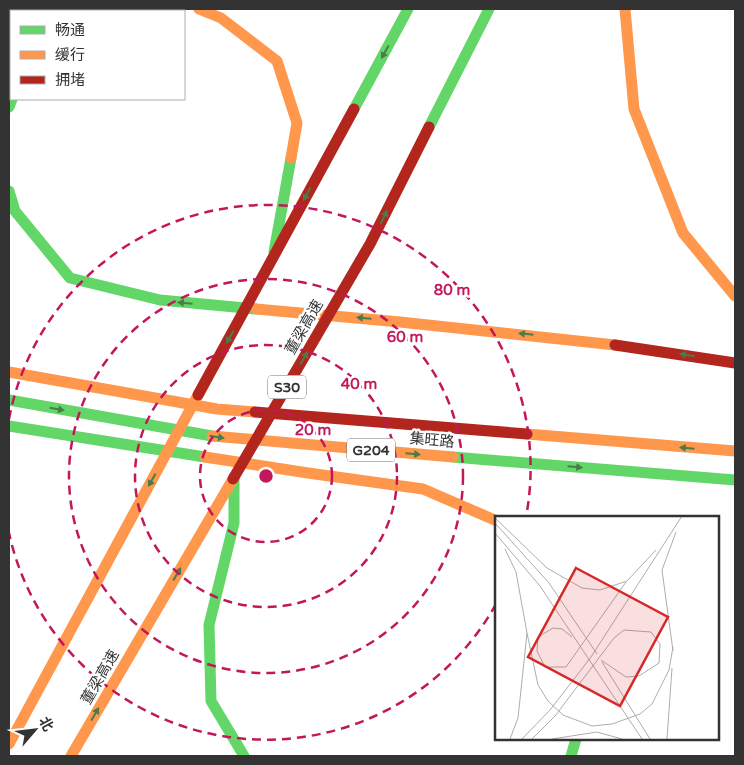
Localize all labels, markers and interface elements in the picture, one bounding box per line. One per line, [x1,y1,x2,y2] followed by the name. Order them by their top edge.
[10,10,185,100] legend
[55,21,85,39] text: 畅通
[381,44,389,59] one-way arrow
[55,46,85,64] text: 缓行
[55,71,85,89] text: 拥堵
[303,187,311,202] one-way arrow
[380,210,388,224] one-way arrow
[434,281,470,299] text: 80 m
[281,297,327,357] street label: 董梁高速
[177,298,193,306] one-way arrow
[356,314,372,322] one-way arrow
[387,328,423,346] text: 60 m
[226,330,234,344] one-way arrow
[518,330,534,338] one-way arrow
[679,351,695,359] one-way arrow
[299,352,308,365] one-way arrow
[341,375,377,393] text: 40 m
[268,376,306,398] road number: S30
[49,405,65,413] one-way arrow
[295,421,331,439] text: 20 m
[409,429,455,451] street label: 集旺路
[209,434,225,442] one-way arrow
[347,438,395,462] road number: G204
[678,443,694,451] one-way arrow
[406,450,422,458] one-way arrow
[568,463,584,471] one-way arrow
[257,467,275,485] centre of rings
[148,473,156,487] one-way arrow
[495,516,719,740] inset map
[173,567,182,580] one-way arrow
[77,647,123,707] street label: 董梁高速
[10,705,60,755] north arrow
[91,708,100,721] one-way arrow
[35,714,57,734] text: 北

